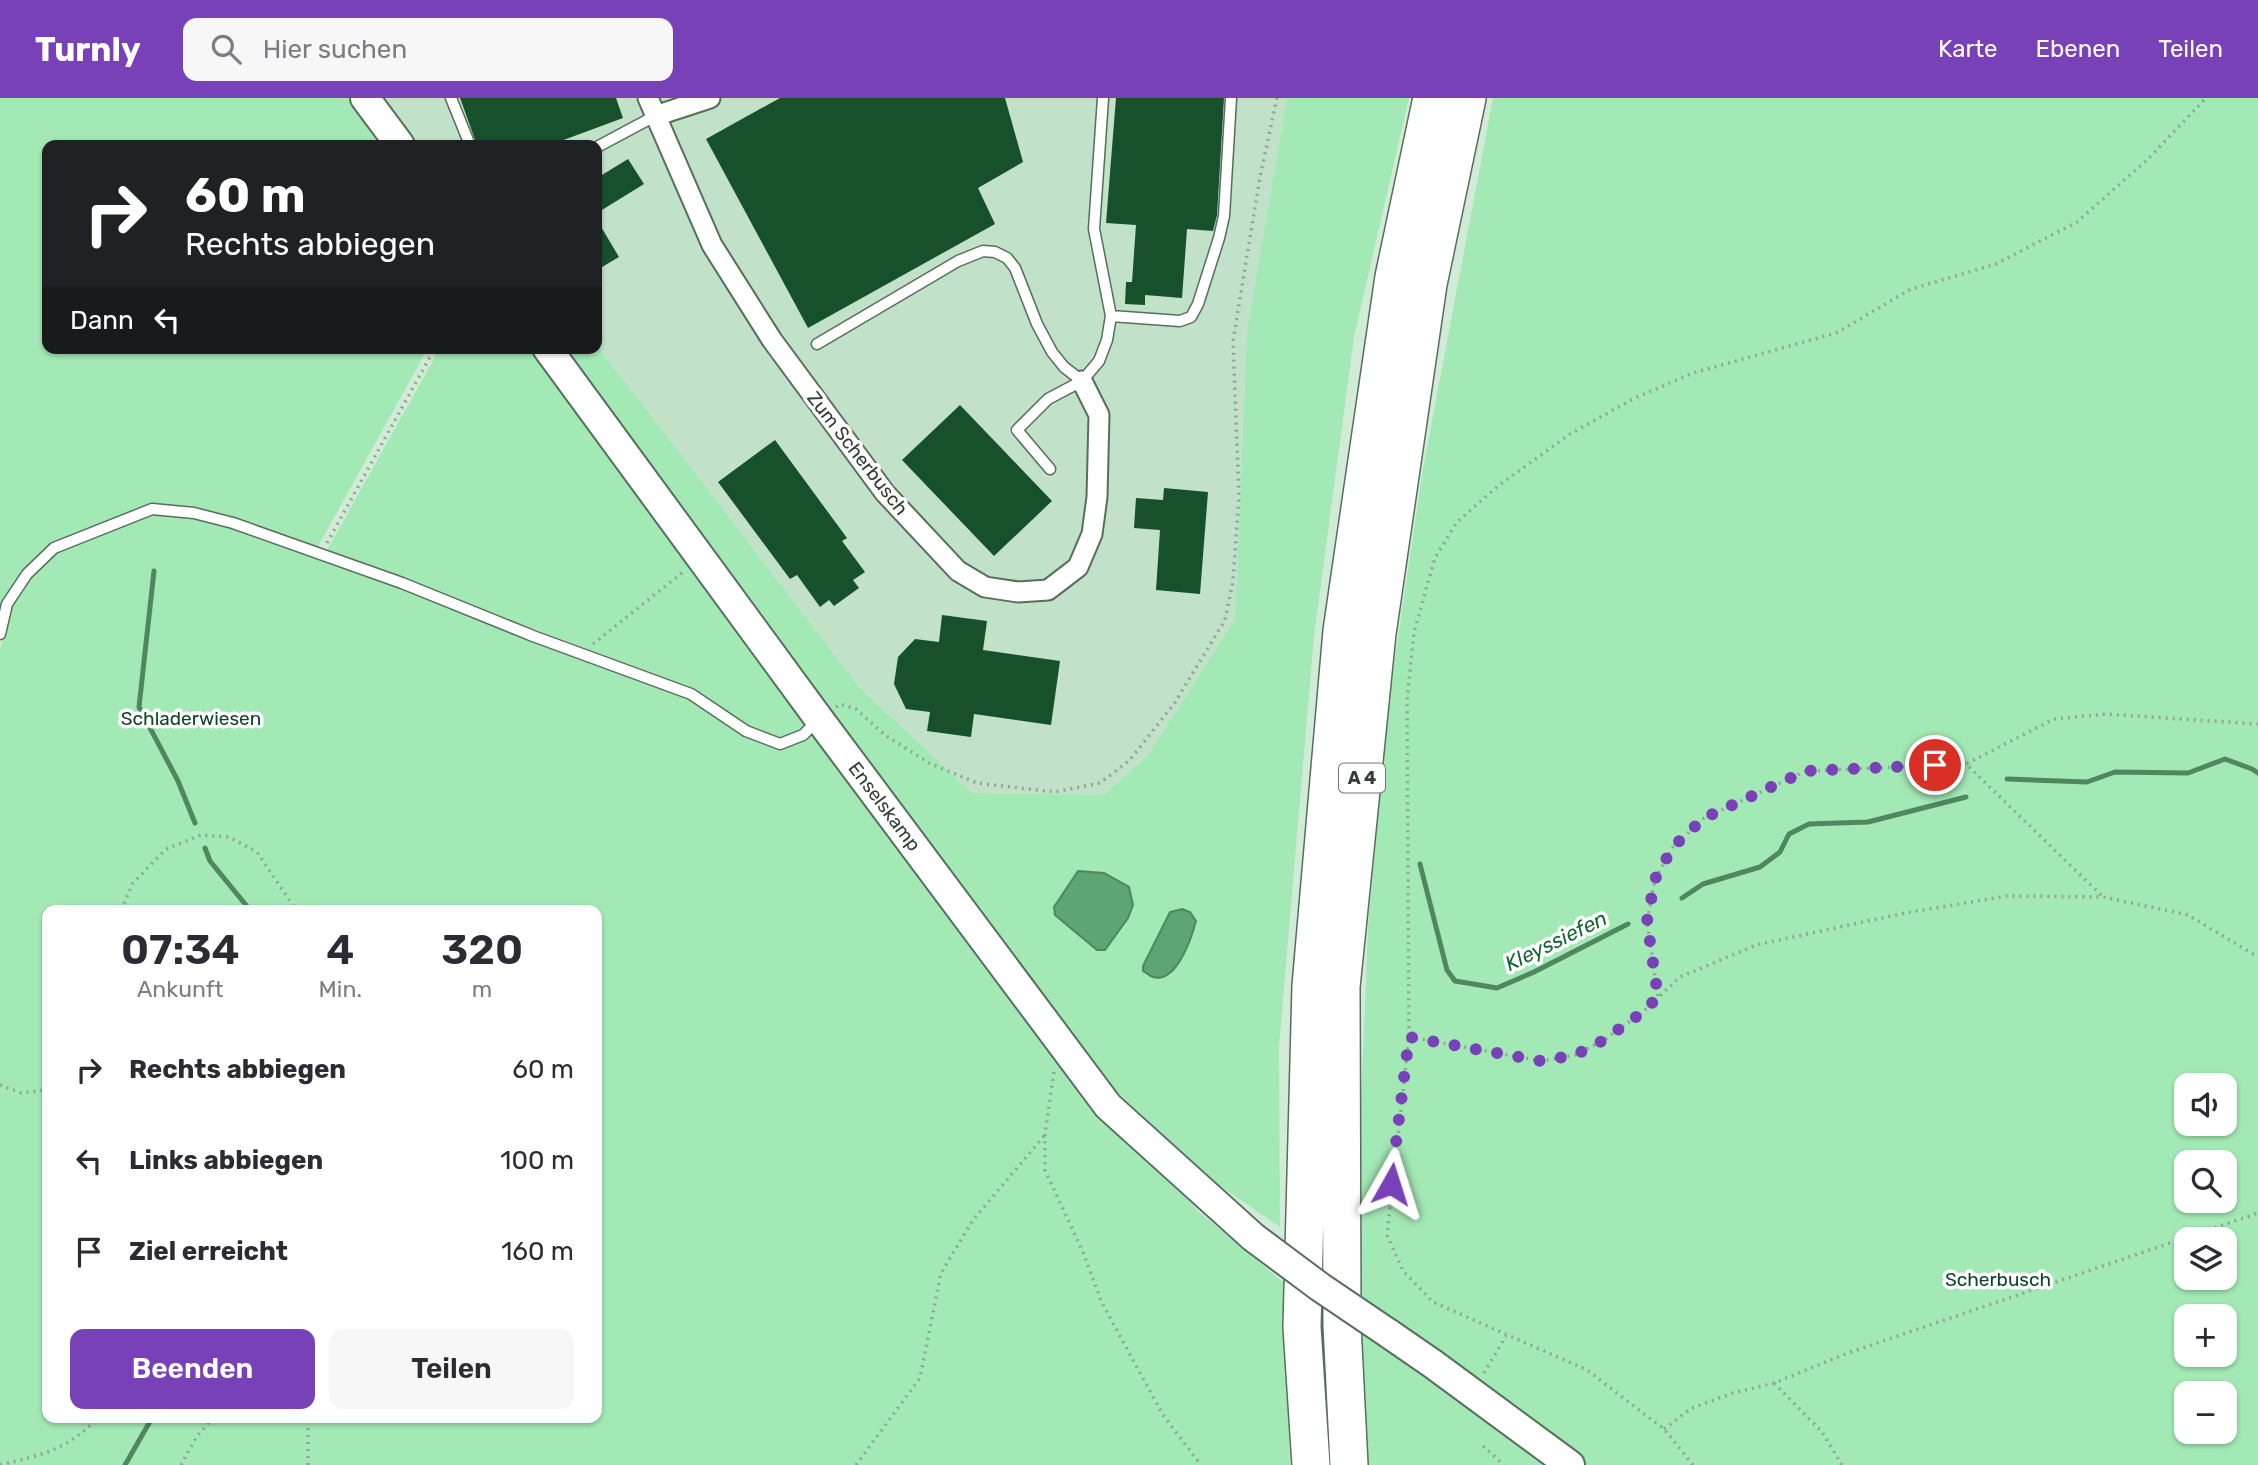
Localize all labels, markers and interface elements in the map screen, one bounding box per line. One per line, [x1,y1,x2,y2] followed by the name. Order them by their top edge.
[183,18,673,81] search box
[35,30,141,69] text: Turnly
[207,30,245,68] icon: search
[263,34,407,65] text: Hier suchen
[1938,35,1998,63] text: Karte
[2036,35,2120,63] text: Ebenen
[2158,35,2223,63] text: Teilen
[185,166,306,224] text: 60 m
[70,168,161,259] icon: right
[185,225,435,263] text: Rechts abbiegen
[148,301,186,339] icon: left
[70,305,134,336] text: Dann
[802,387,913,520] street label: Zum Scherbusch
[121,707,261,730] park label: Schladerwiesen
[1905,735,1965,795] pin
[1916,746,1954,784] icon: arrive
[844,757,926,856] street label: Enselskamp
[1339,764,1385,792] road number: A 4
[1501,905,1611,976] water label: Kleyssiefen
[121,925,240,975] text: 07:34
[326,925,354,975] text: 4
[441,925,523,975] text: 320
[137,975,224,1003] text: Ankunft
[319,975,362,1003] text: Min.
[472,975,492,1003] text: m
[70,1051,108,1089] icon: right
[129,1054,346,1085] text: Rechts abbiegen
[512,1054,574,1085] text: 60 m
[2174,1073,2237,1444] map controls
[2174,1073,2237,1136] button: sound
[70,1142,108,1180] icon: left
[129,1145,323,1176] text: Links abbiegen
[500,1145,574,1176] text: 100 m
[1354,1147,1428,1221] position arrow
[2174,1150,2237,1213] button: search
[2174,1227,2237,1290] button: layers
[70,1233,108,1271] icon: arrive
[129,1236,288,1267] text: Ziel erreicht
[501,1236,574,1267] text: 160 m
[1945,1268,2051,1291] park label: Scherbusch
[2174,1304,2237,1367] button: +
[70,1329,315,1409] button: Beenden
[329,1329,574,1409] button: Teilen
[2174,1381,2237,1444] button: −

